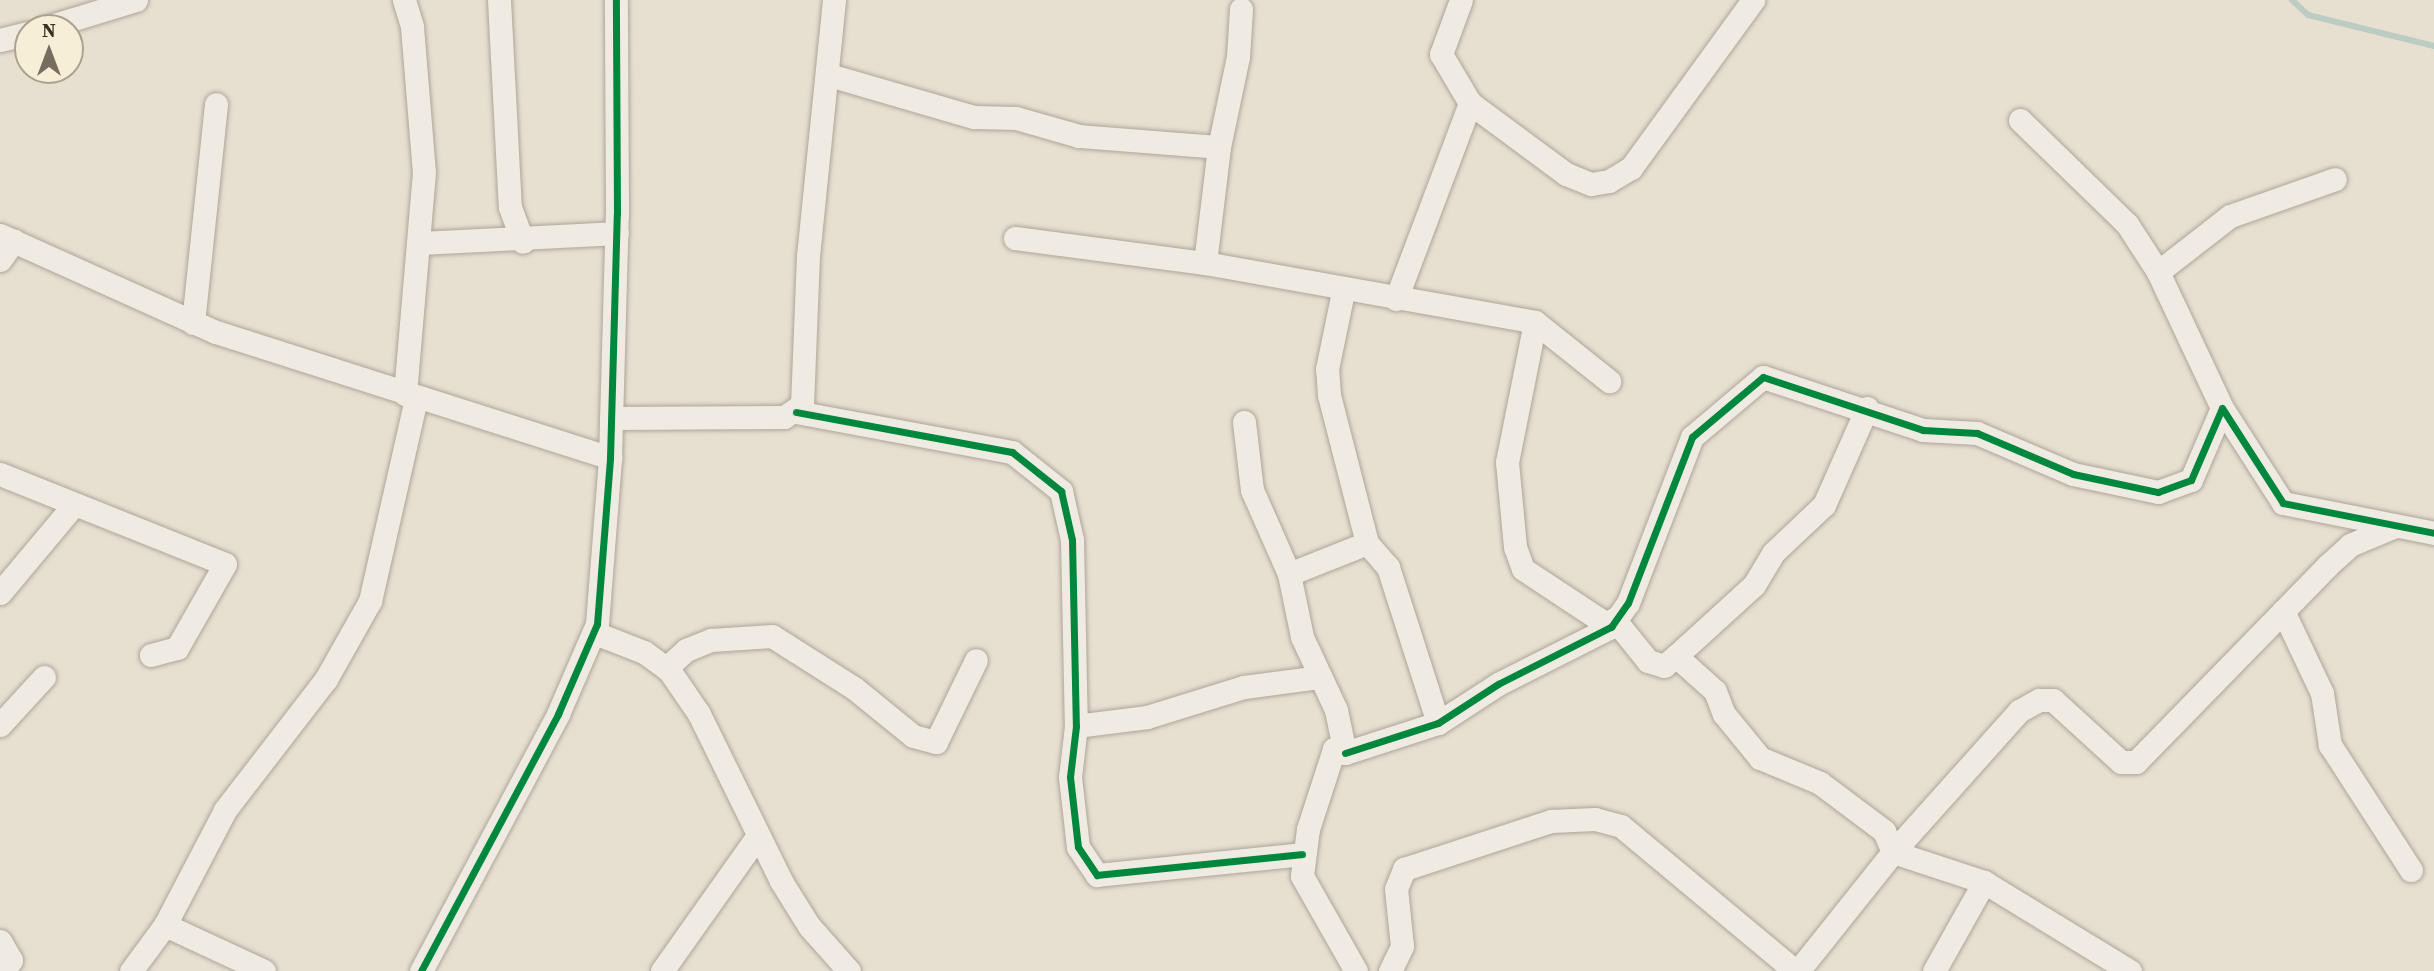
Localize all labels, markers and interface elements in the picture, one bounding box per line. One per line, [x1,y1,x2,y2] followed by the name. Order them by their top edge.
[14,14,84,84] north arrow
[42,17,56,43] text: N

